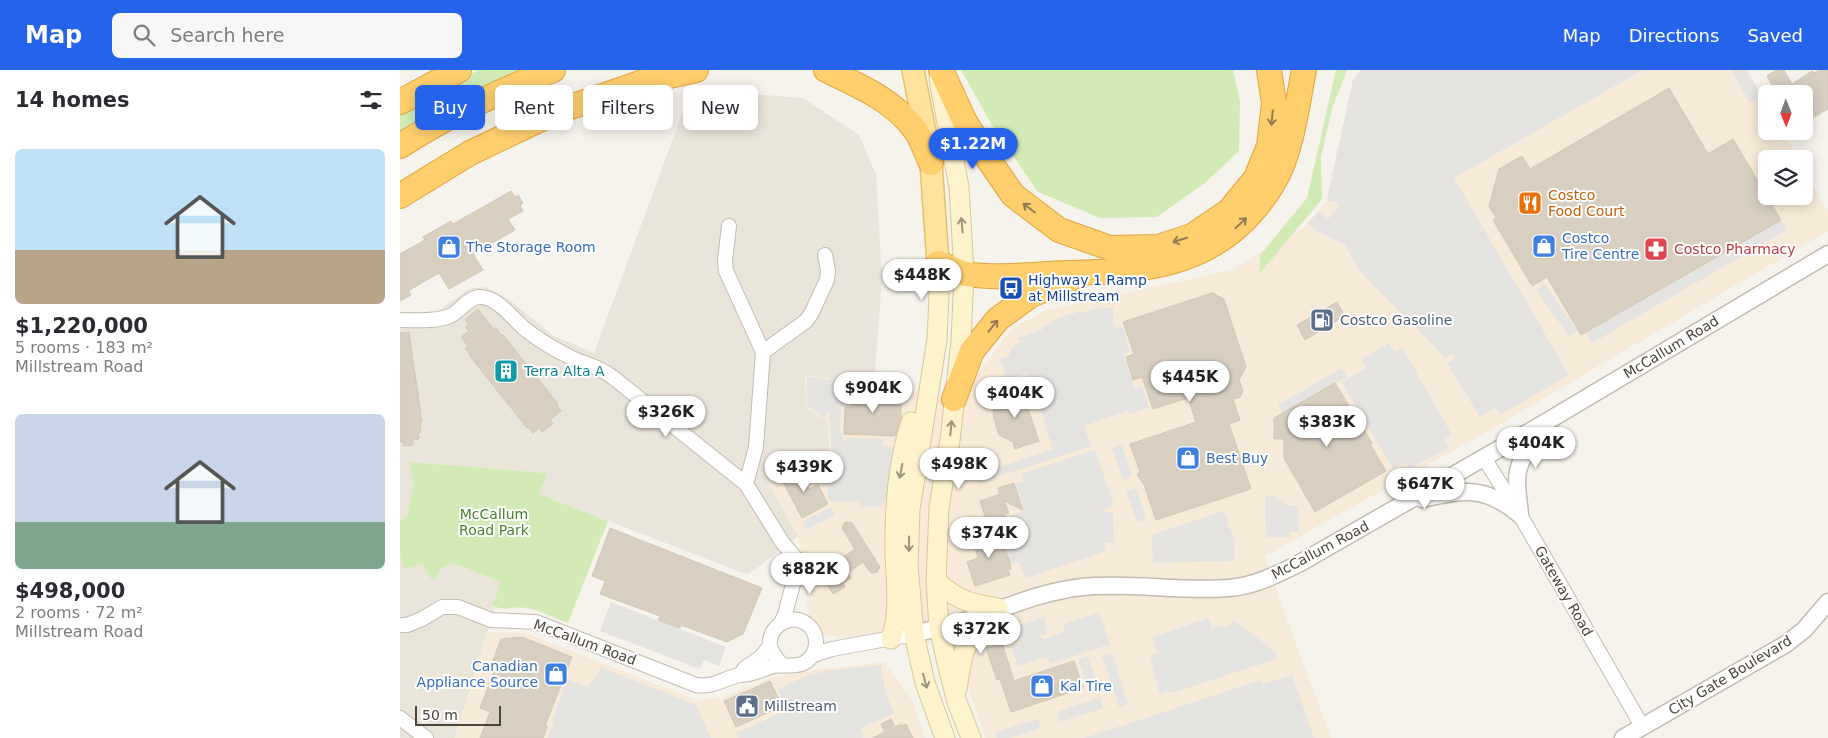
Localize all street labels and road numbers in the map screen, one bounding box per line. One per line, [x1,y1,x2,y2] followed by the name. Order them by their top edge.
[1621,312,1721,382] street label: McCallum Road
[1269,518,1371,582] street label: McCallum Road
[1532,543,1596,639] street label: Gateway Road
[532,616,638,668] street label: McCallum Road
[1666,632,1794,718] street label: City Gate Boulevard

